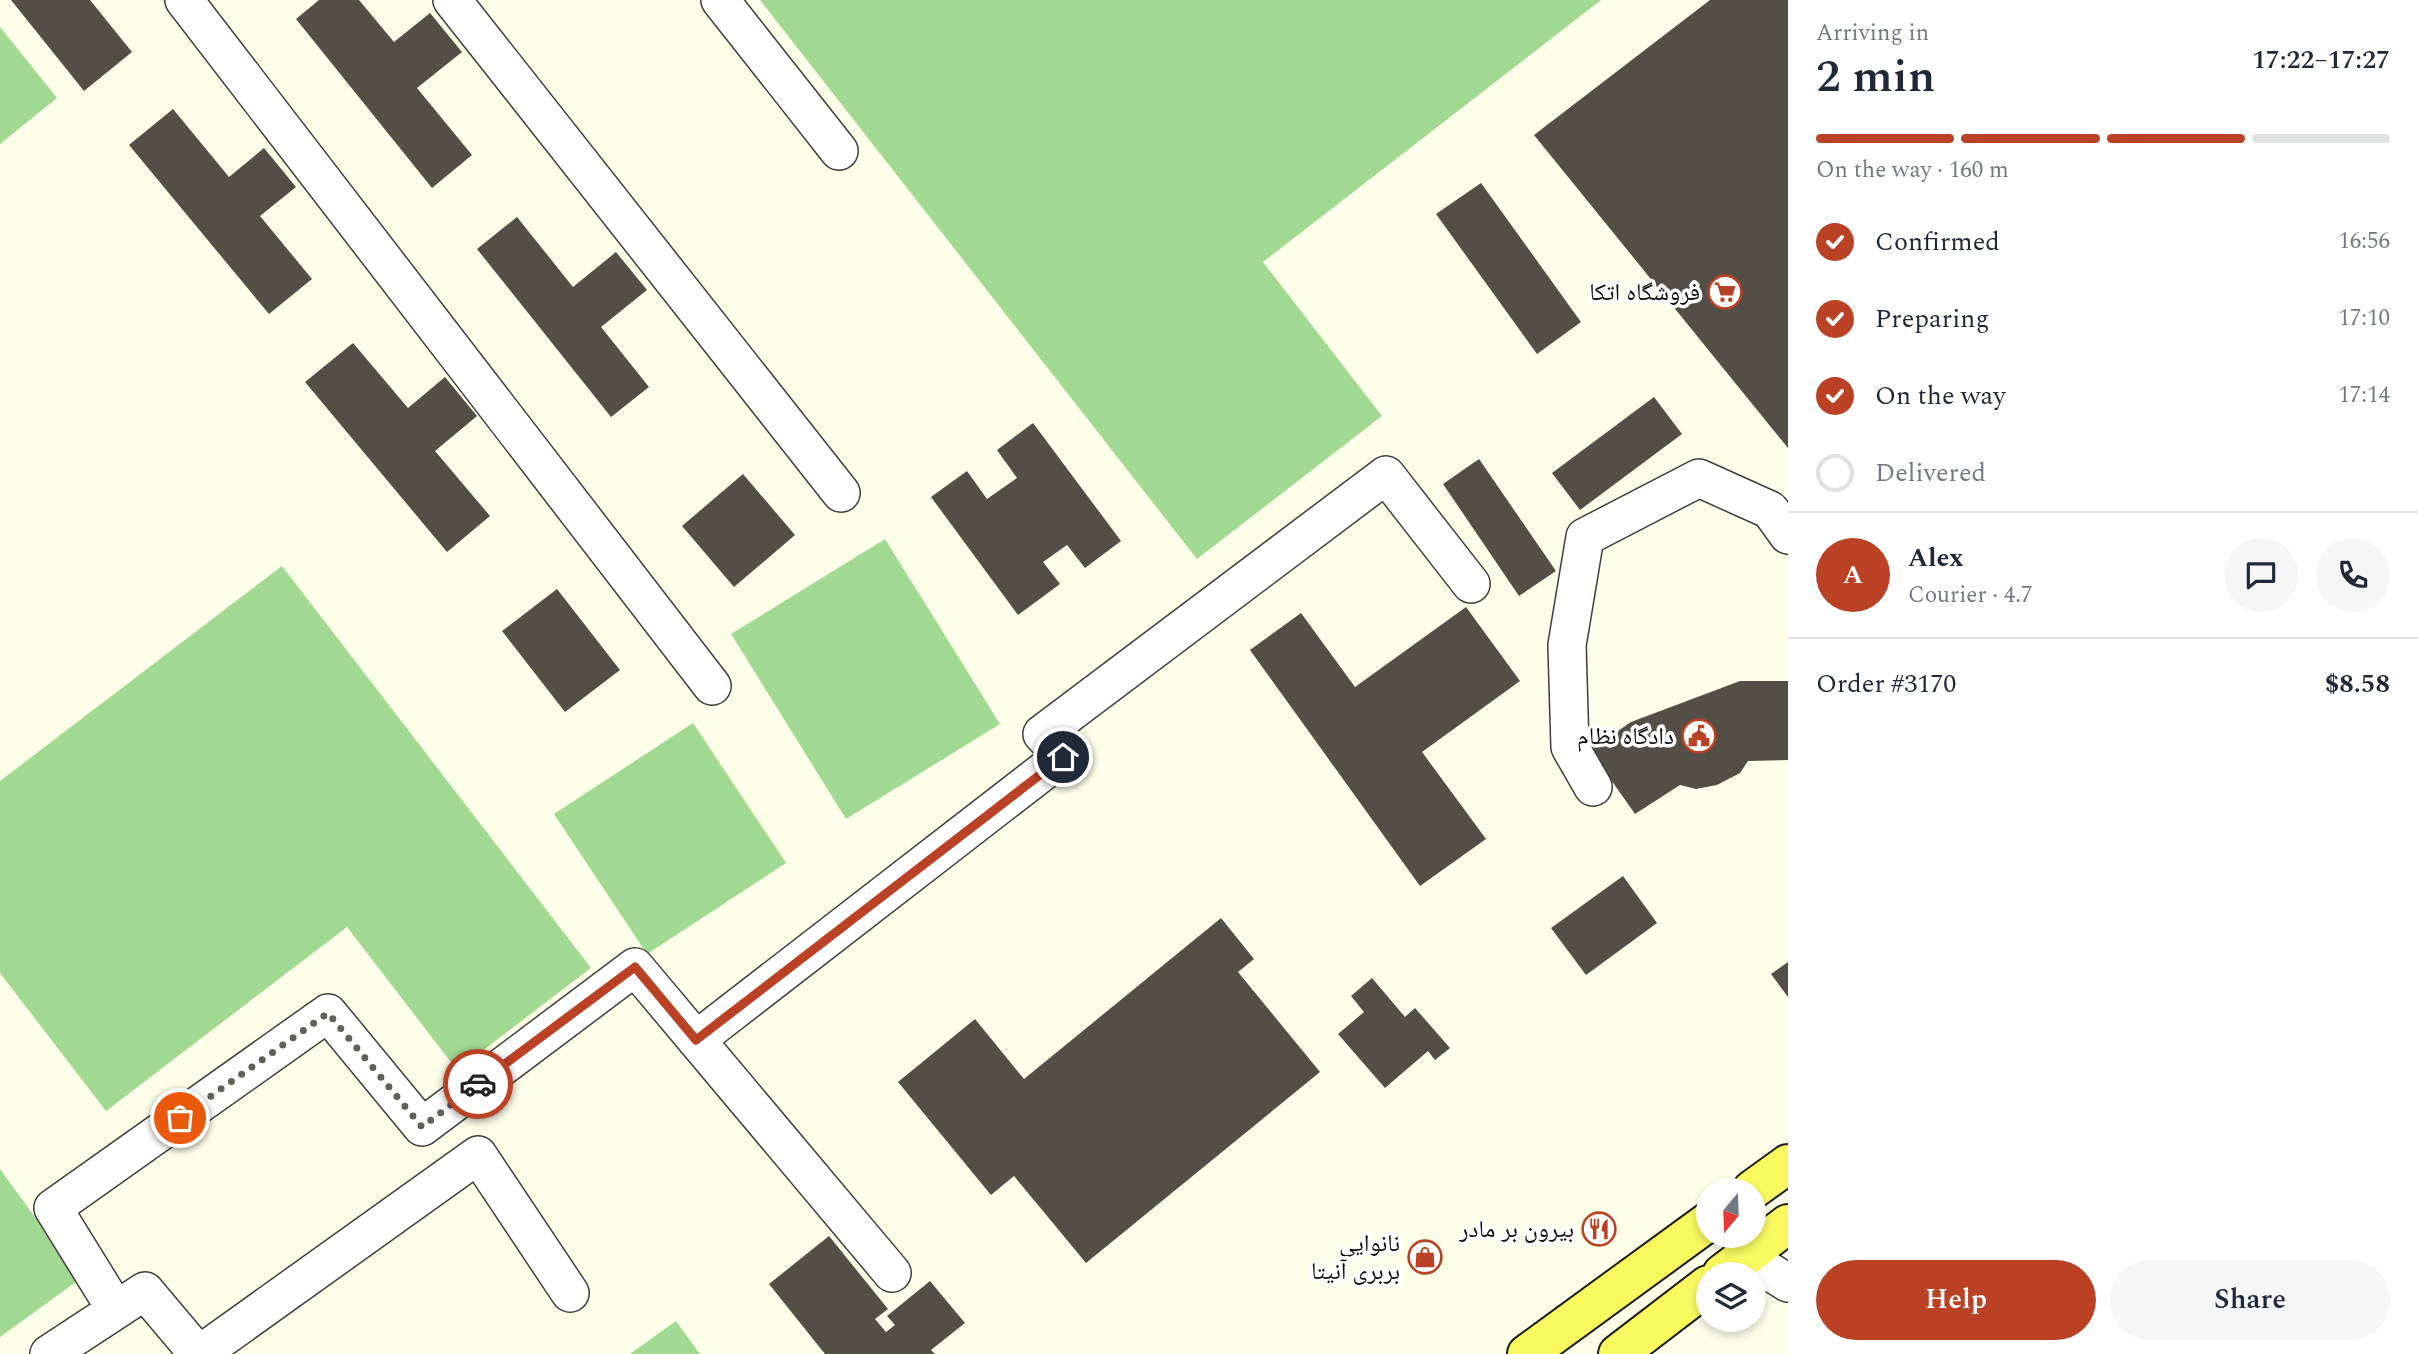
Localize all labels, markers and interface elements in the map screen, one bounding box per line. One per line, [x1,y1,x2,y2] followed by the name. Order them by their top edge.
[1816,16,1929,51] text: Arriving in
[2252,40,2390,80] text: 17:22–17:27
[1816,42,1935,112] text: 2 min
[1816,153,2009,188] text: On the way · 160 m
[1875,222,2000,262] text: Confirmed
[1816,223,1854,261] icon: check
[2338,224,2390,259] text: 16:56
[1706,273,1744,311] supermarket icon: فروشگاه اتکا
[1589,275,1700,311] place label: فروشگاه اتکا
[1875,299,1989,339] text: Preparing
[1816,300,1854,338] icon: check
[2338,301,2390,336] text: 17:10
[1875,376,2006,416] text: On the way
[1816,377,1854,415] icon: check
[2338,378,2390,413] text: 17:14
[1875,453,1986,493] text: Delivered
[1908,538,1963,578] text: Alex
[2224,538,2298,612] button: chat
[2316,538,2390,612] button: phone
[1843,555,1863,595] text: A
[1908,578,2033,613] text: Courier · 4.7
[1816,664,1956,704] text: Order #3170
[2325,664,2390,704] text: $8.58
[1680,717,1718,755] public building icon: دادگاه نظام
[1577,719,1674,755] place label: دادگاه نظام
[1033,727,1093,787] pin
[1044,738,1082,776] icon: home
[443,1049,513,1119] courier
[459,1065,497,1103] icon: car
[150,1088,210,1148] pin
[161,1099,199,1137] icon: bag
[1696,1178,1766,1248] north arrow
[1696,1178,1766,1332] map controls
[1580,1210,1618,1248] restaurant icon: بیرون بر مادر
[1458,1212,1574,1248] place label: بیرون بر مادر
[1311,1226,1400,1290] place label: نانوایی بربری آنیتا
[1406,1238,1444,1276] shop icon: نانوایی بربری آنیتا
[1816,1260,2096,1340] button: Help
[2110,1260,2390,1340] button: Share
[1696,1262,1766,1332] button: layers

